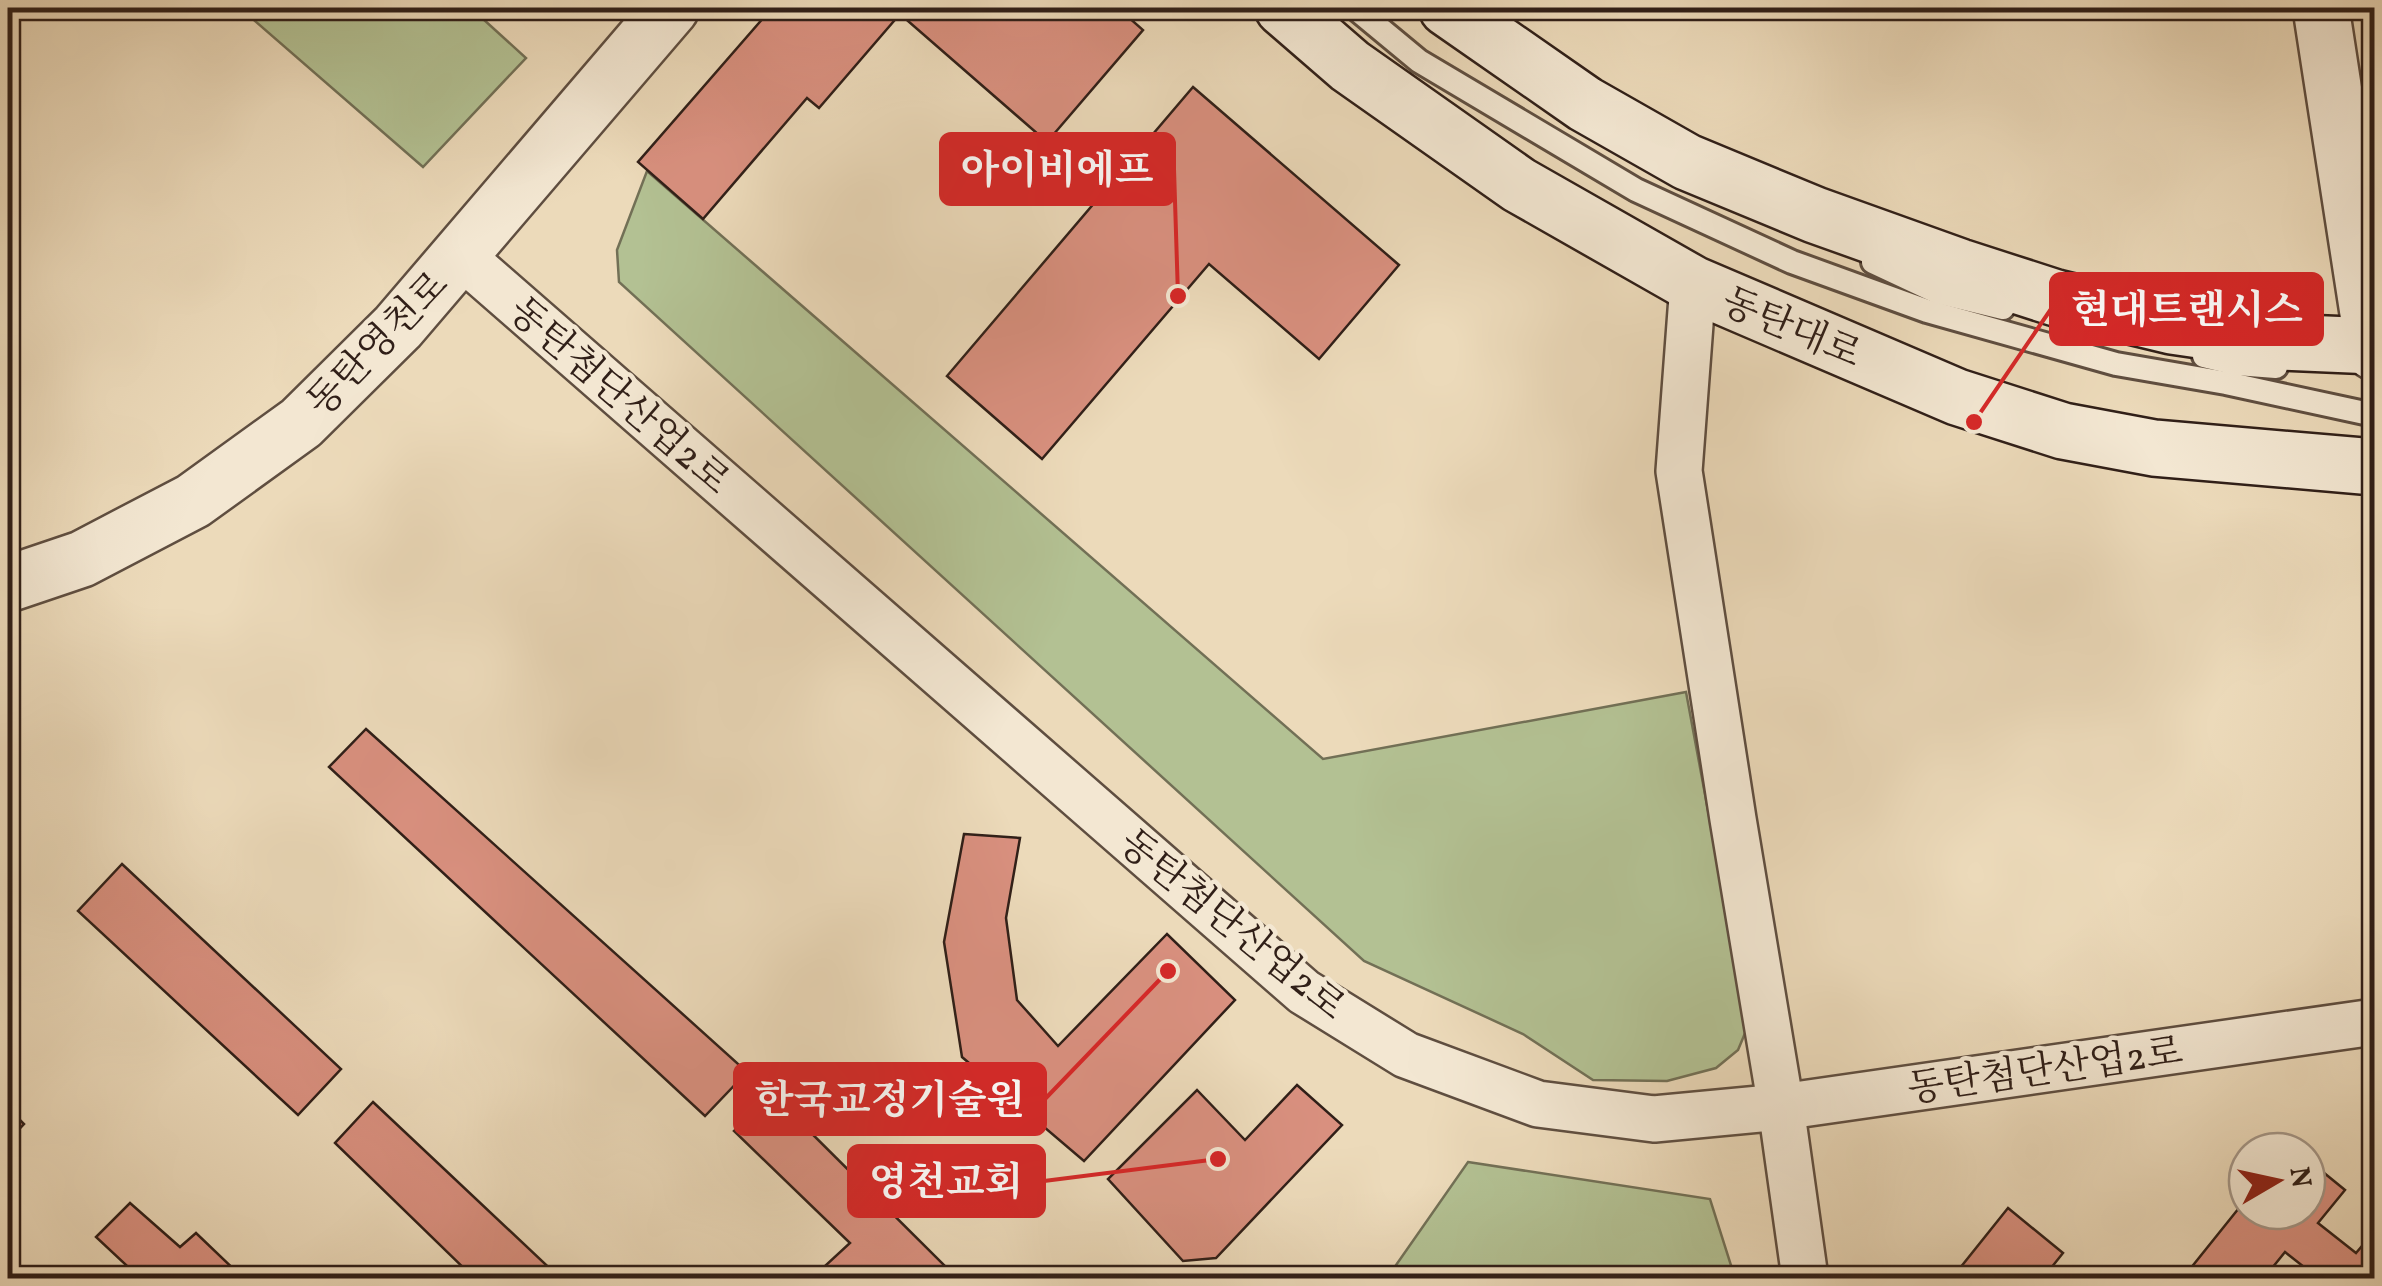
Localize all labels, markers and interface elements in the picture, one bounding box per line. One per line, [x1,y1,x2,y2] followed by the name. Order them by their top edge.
[941,134,1174,204] callout: 아이비에프
[960,145,1154,201] text: 아이비에프
[297,261,462,430] street label: 동탄영천로
[2051,274,2322,344] callout: 현대트랜시스
[1713,277,1869,383] street label: 동탄대로
[2071,285,2303,341] text: 현대트랜시스
[496,287,740,509] street label: 동탄첨단산업2로
[1106,819,1355,1035] street label: 동탄첨단산업2로
[1904,1027,2187,1118] street label: 동탄첨단산업2로
[735,1064,1045,1134] callout: 한국교정기술원
[755,1075,1025,1131] text: 한국교정기술원
[2227,1131,2327,1231] north arrow
[849,1146,1044,1216] callout: 영천교회
[869,1157,1023,1213] text: 영천교회
[2278,1164,2320,1191] text: N

